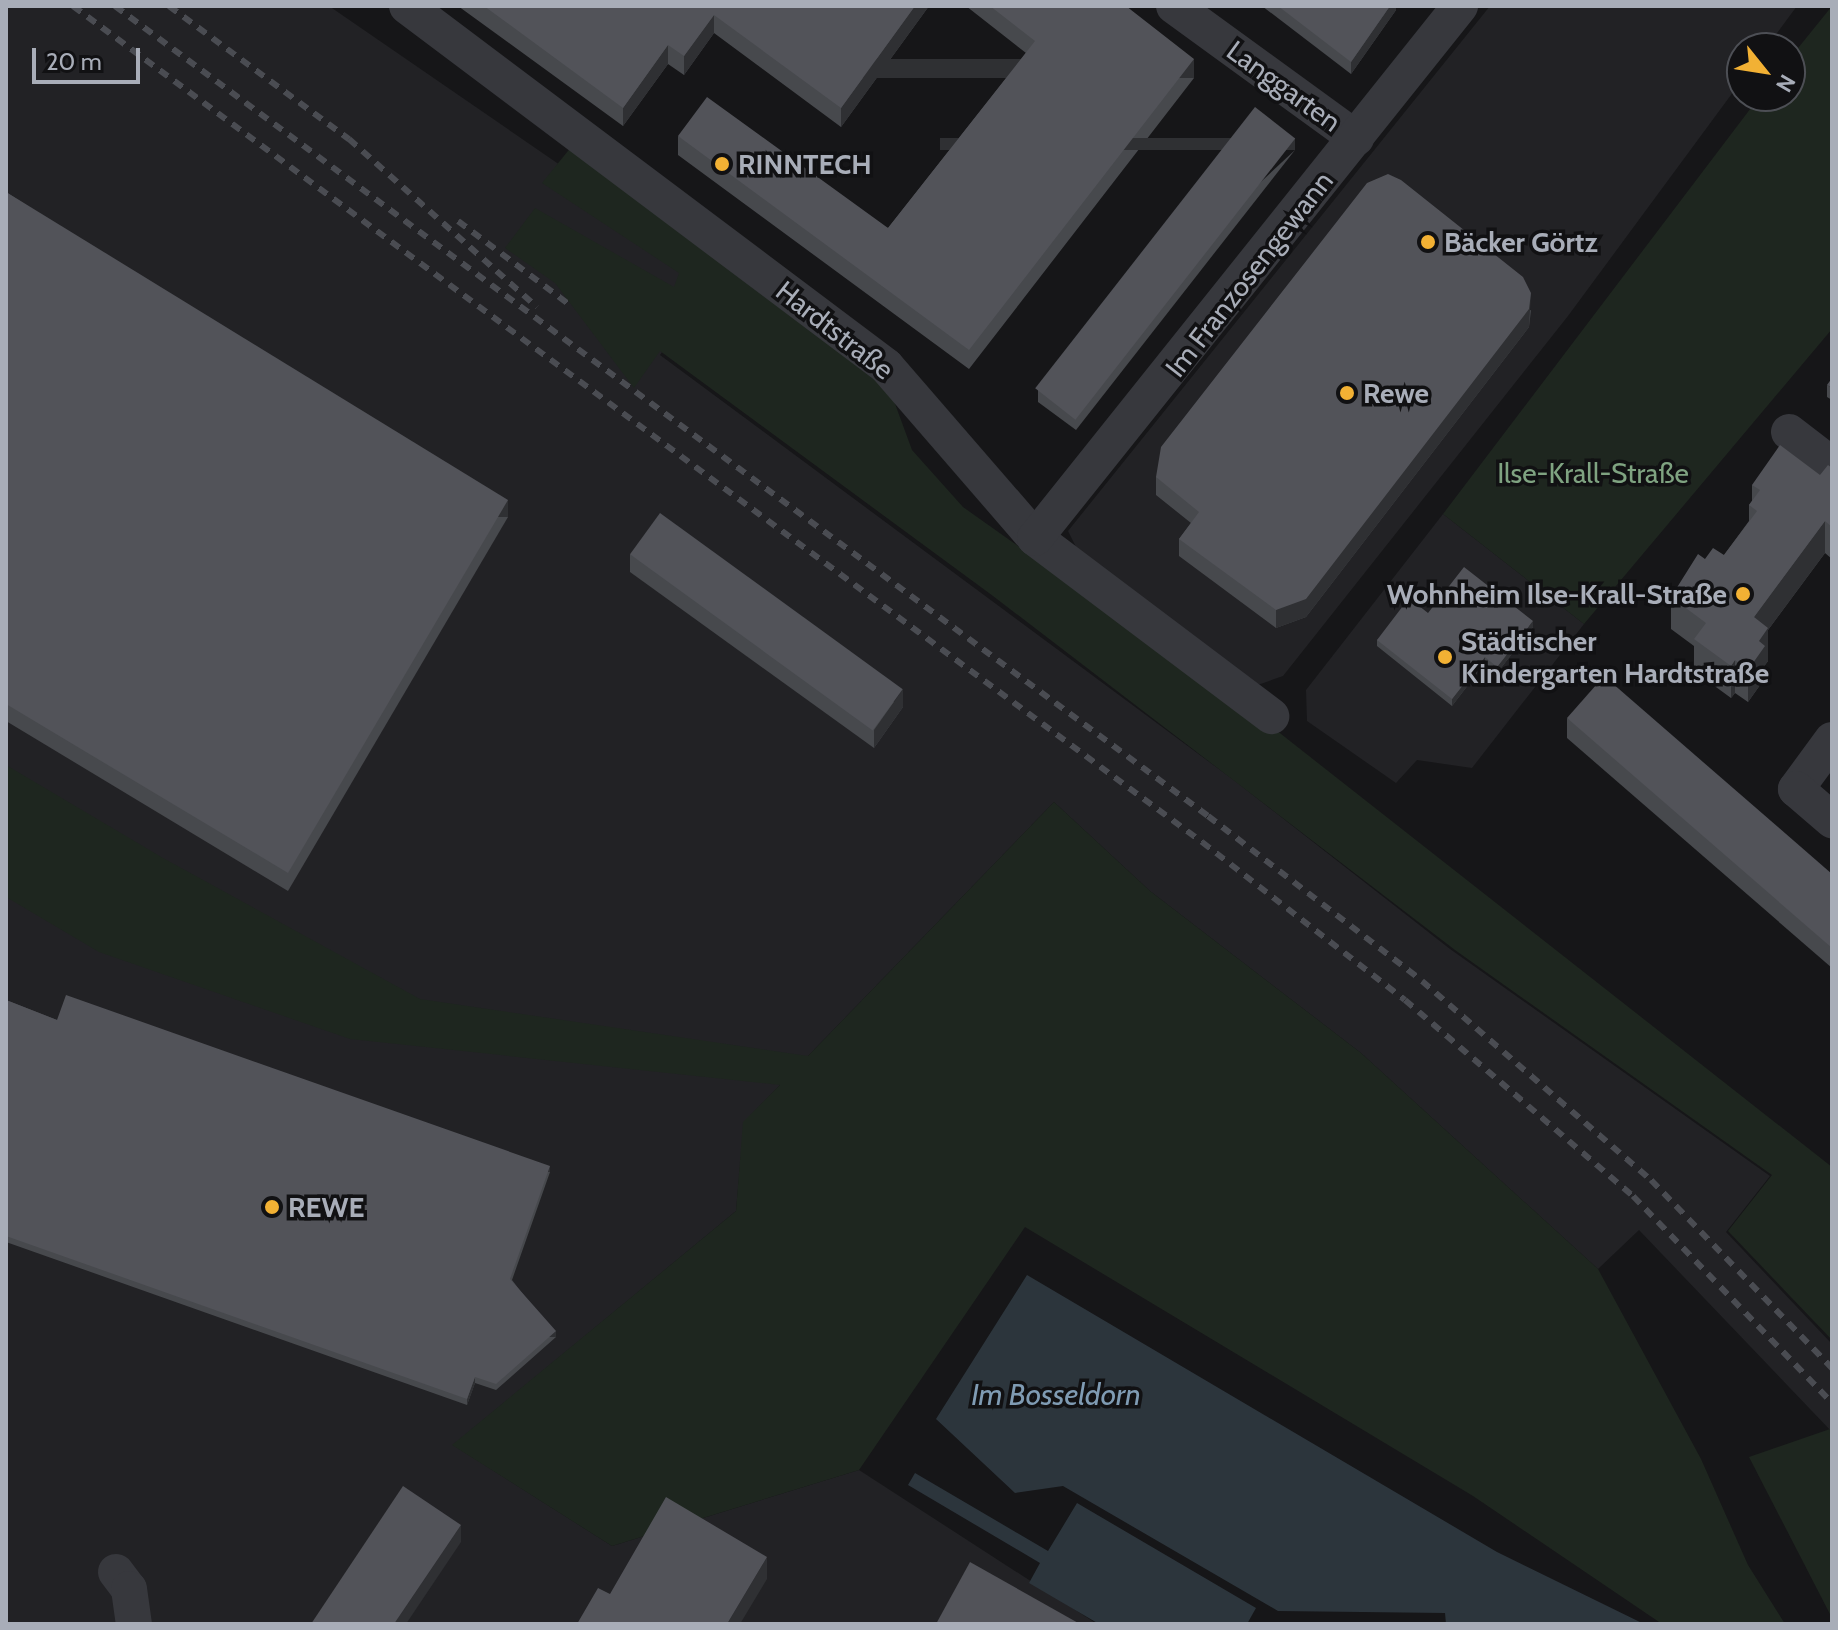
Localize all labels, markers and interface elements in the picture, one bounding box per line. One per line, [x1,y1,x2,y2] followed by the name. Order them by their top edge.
[36,32,144,82] scale bar
[1726,32,1806,112] north arrow
[1220,33,1348,139] street label: Langgarten
[46,47,102,76] text: 20 m
[1770,70,1801,97] text: N
[738,147,872,181] place label: RINNTECH
[713,155,731,173] marker: RINNTECH
[1158,164,1340,384] street label: Im Franzosengewann
[1444,225,1598,259] place label: Bäcker Görtz
[1419,233,1437,251] marker: Bäcker Görtz
[770,274,900,386] street label: Hardtstraße
[1363,376,1429,410] place label: Rewe
[1338,384,1356,402] marker: Rewe
[1497,456,1689,490] park label: Ilse-Krall-Straße
[1387,577,1727,611] place label: Wohnheim Ilse-Krall-Straße
[1734,585,1752,603] marker: Wohnheim Ilse-Krall-Straße
[1461,624,1769,690] place label: Städtischer Kindergarten Hardtstraße
[1436,648,1454,666] marker: Städtischer Kindergarten Hardtstraße
[288,1190,364,1224] place label: REWE
[263,1198,281,1216] marker: REWE
[971,1377,1141,1413] water label: Im Bosseldorn

